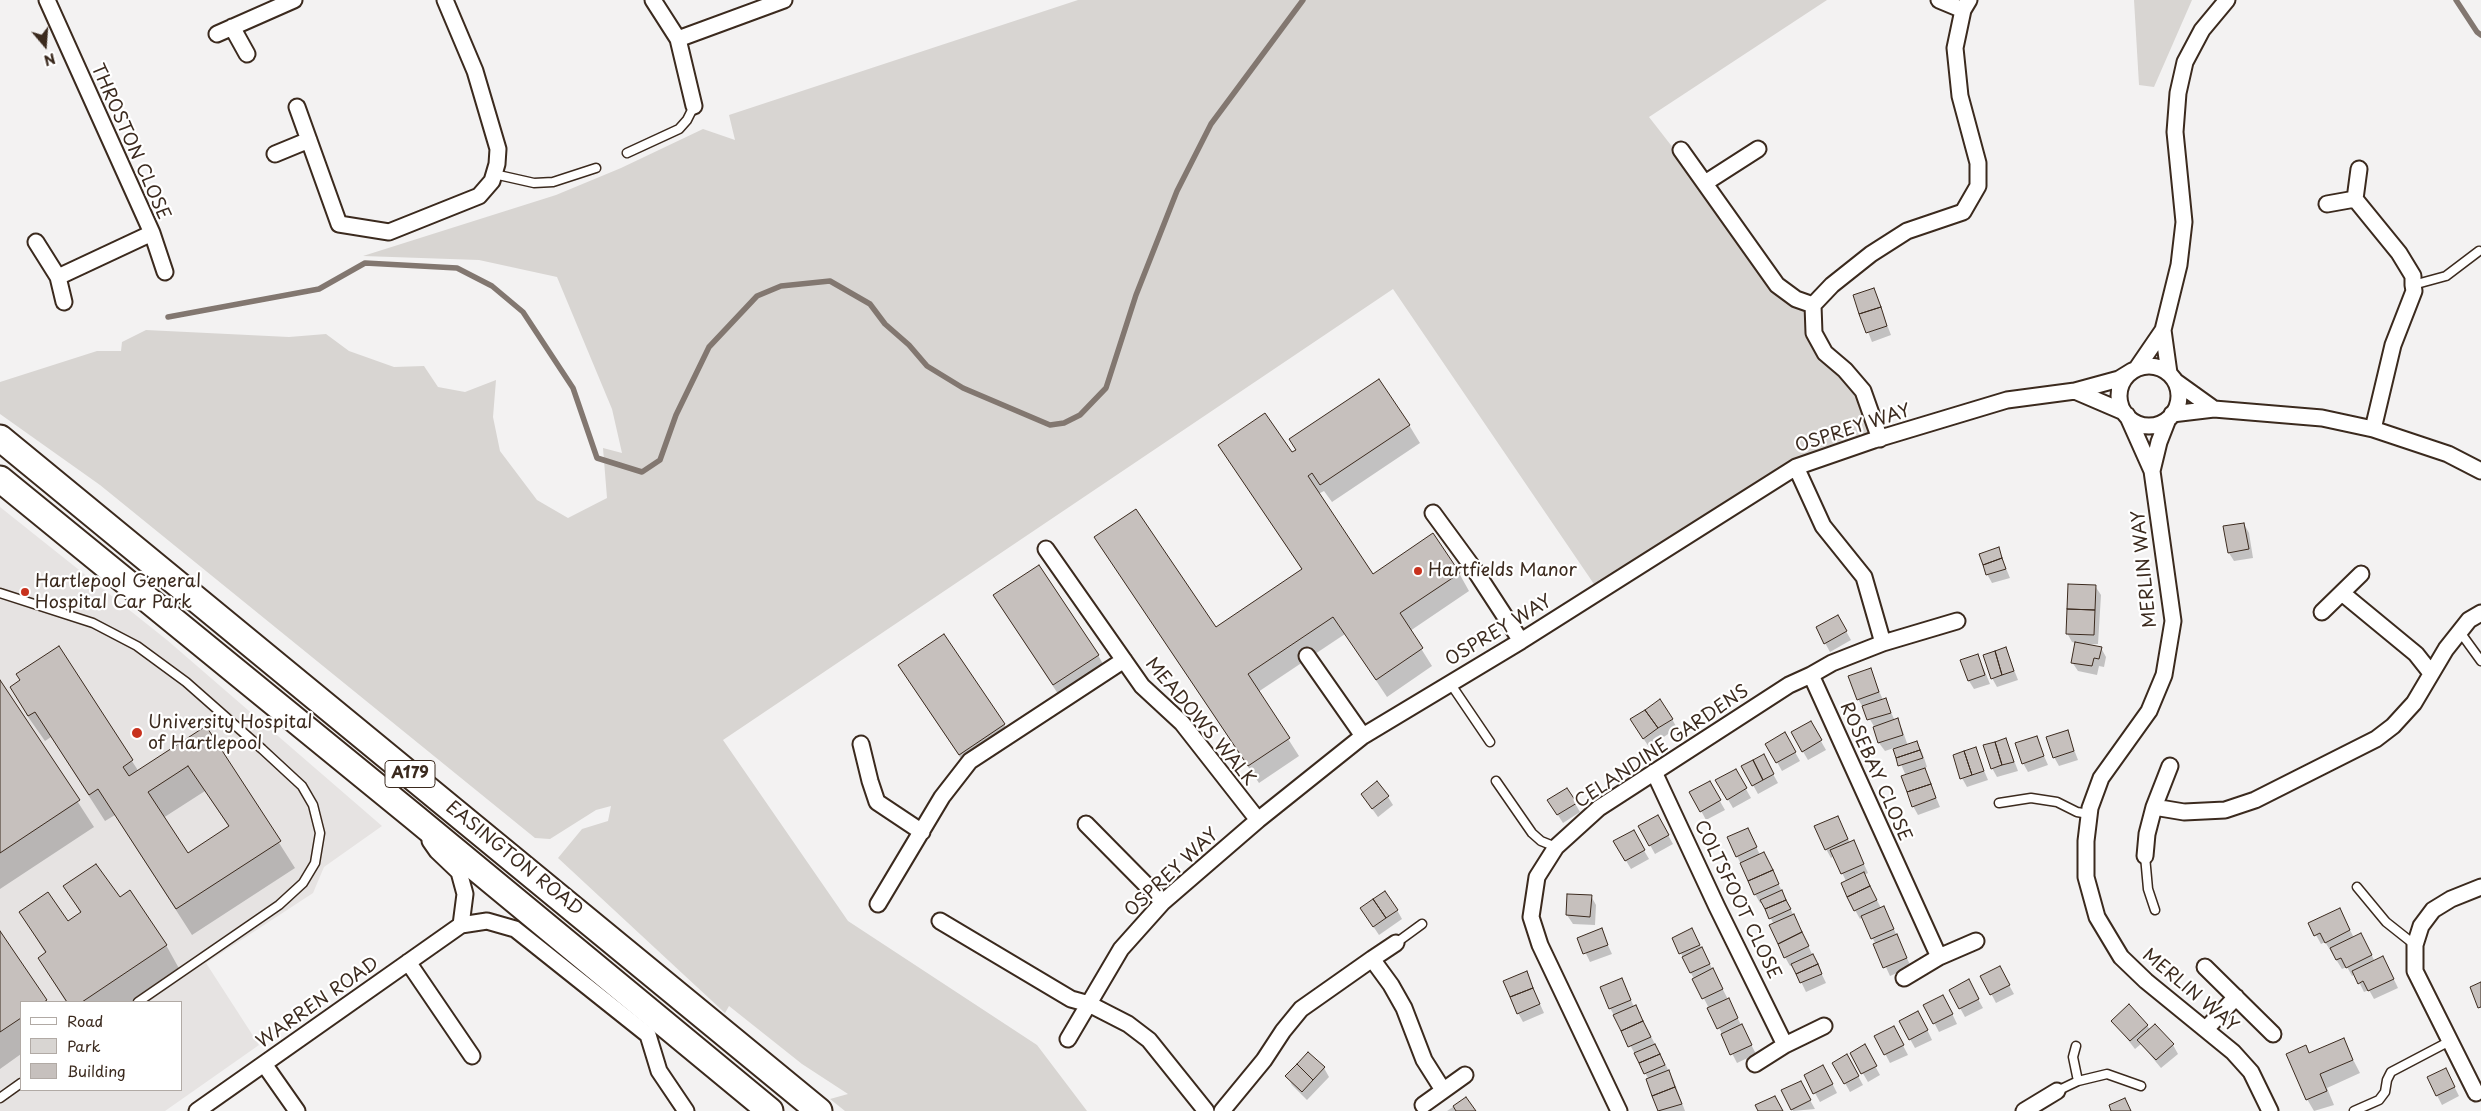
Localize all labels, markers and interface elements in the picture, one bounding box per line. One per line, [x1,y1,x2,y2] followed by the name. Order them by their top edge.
[20,20,70,70] north arrow
[41,48,58,71] text: N
[86,61,174,223] street label: THROSTON CLOSE
[1793,400,1913,458] street label: OSPREY WAY
[2128,509,2162,629] street label: MERLIN WAY
[1428,560,1577,582] place label: Hartfields Manor
[1412,565,1424,577] marker: Hartfields Manor
[35,571,201,614] place label: Hartlepool General Hospital Car Park
[19,586,31,598] marker: Hartlepool General Hospital Car Park
[1442,591,1556,671] street label: OSPREY WAY
[1140,654,1260,790] street label: MEADOWS WALK
[1571,681,1753,813] street label: CELANDINE GARDENS
[1835,699,1915,845] street label: ROSEBAY CLOSE
[148,712,313,754] place label: University Hospital of Hartlepool
[130,726,144,740] marker: University Hospital of Hartlepool
[385,761,435,788] road number: A179
[441,797,587,921] street label: EASINGTON ROAD
[1689,817,1785,983] street label: COLTSFOOT CLOSE
[1121,824,1223,922] street label: OSPREY WAY
[2138,945,2242,1037] street label: MERLIN WAY
[253,953,383,1053] street label: WARREN ROAD
[20,1001,182,1091] legend
[67,1009,103,1032] text: Road
[67,1034,101,1057] text: Park
[67,1059,126,1082] text: Building

